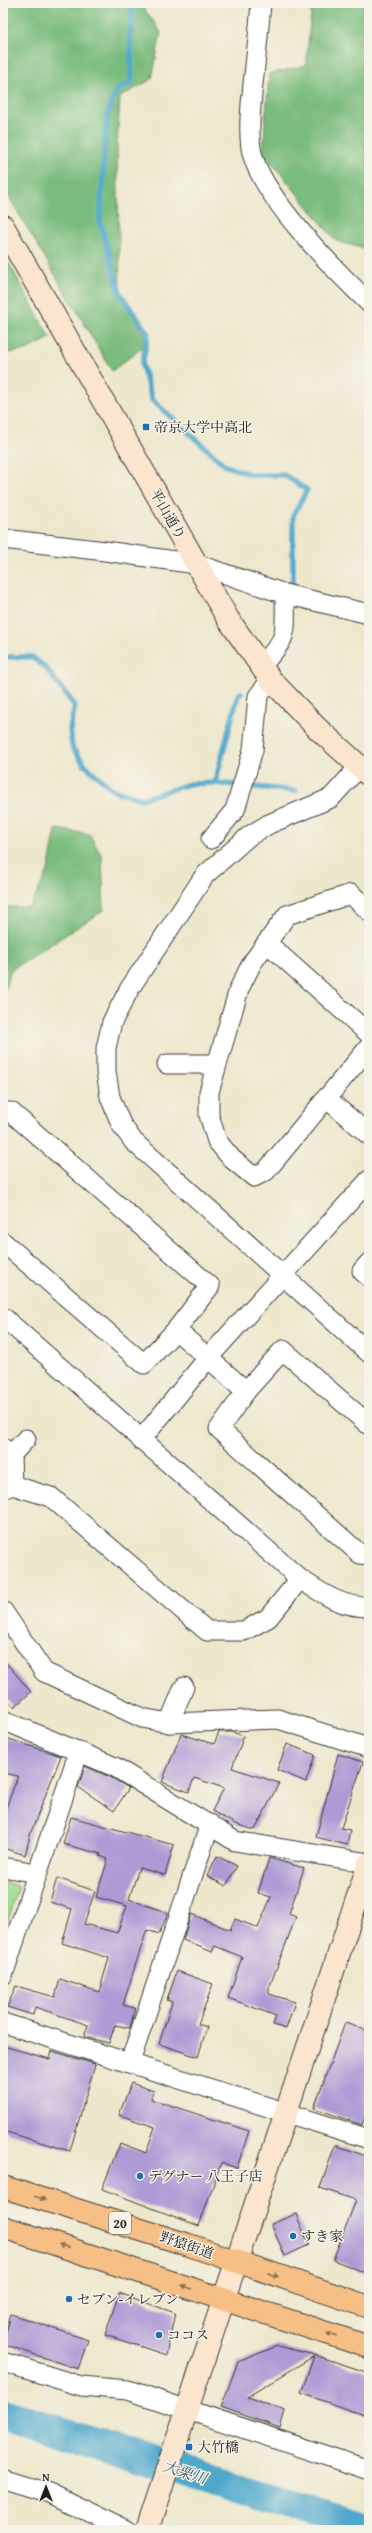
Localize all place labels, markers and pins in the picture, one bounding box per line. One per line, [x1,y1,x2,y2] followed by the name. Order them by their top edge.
[154,417,252,437] place label: 帝京大学中高北
[141,422,151,432] marker: 帝京大学中高北
[148,2166,263,2186] place label: デグナー 八王子店
[135,2171,145,2181] marker: デグナー 八王子店
[301,2226,343,2246] place label: すき家
[288,2231,298,2241] marker: すき家
[77,2289,179,2309] place label: セブン-イレブン
[64,2294,74,2304] marker: セブン-イレブン
[167,2325,209,2345] place label: ココス
[154,2330,164,2340] marker: ココス
[197,2437,239,2457] place label: 大竹橋
[184,2442,194,2452] marker: 大竹橋

